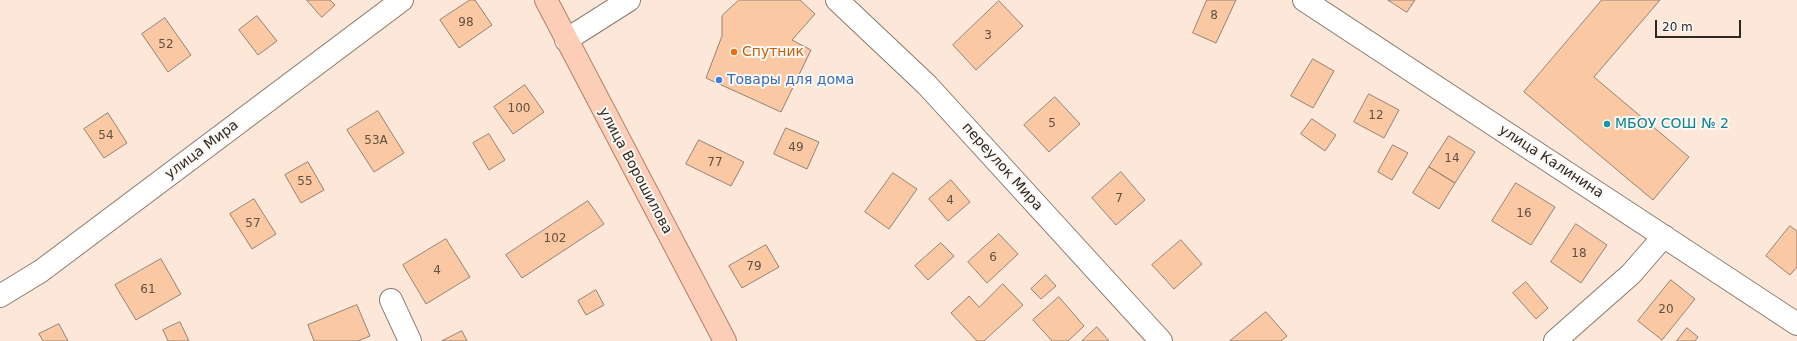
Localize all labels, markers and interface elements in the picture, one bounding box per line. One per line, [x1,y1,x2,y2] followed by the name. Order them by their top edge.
[1210,9,1218,23] house number: 8
[1657,12,1743,38] scale bar
[458,16,474,30] house number: 98
[1662,20,1693,34] text: 20 m
[984,29,992,43] house number: 3
[158,38,174,52] house number: 52
[742,44,804,60] place label: Спутник
[729,47,739,57] marker: Спутник
[727,72,854,88] place label: Товары для дома
[714,75,724,85] marker: Товары для дома
[508,102,530,116] house number: 100
[595,105,675,237] street label: улица Ворошилова
[1368,109,1384,123] house number: 12
[1615,116,1729,132] place label: МБОУ СОШ № 2
[162,117,242,183] street label: улица Мира
[1048,117,1056,131] house number: 5
[1602,119,1612,129] marker: МБОУ СОШ № 2
[958,120,1046,214] street label: переулок Мира
[1496,122,1606,202] street label: улица Калинина
[98,129,114,143] house number: 54
[364,134,388,148] house number: 53А
[788,141,804,155] house number: 49
[1444,152,1460,166] house number: 14
[707,156,723,170] house number: 77
[297,175,313,189] house number: 55
[1115,192,1123,206] house number: 7
[946,194,954,208] house number: 4
[1516,207,1532,221] house number: 16
[245,217,261,231] house number: 57
[544,232,566,246] house number: 102
[1571,247,1587,261] house number: 18
[989,251,997,265] house number: 6
[746,260,762,274] house number: 79
[433,264,441,278] house number: 4
[140,283,156,297] house number: 61
[1658,303,1674,317] house number: 20

